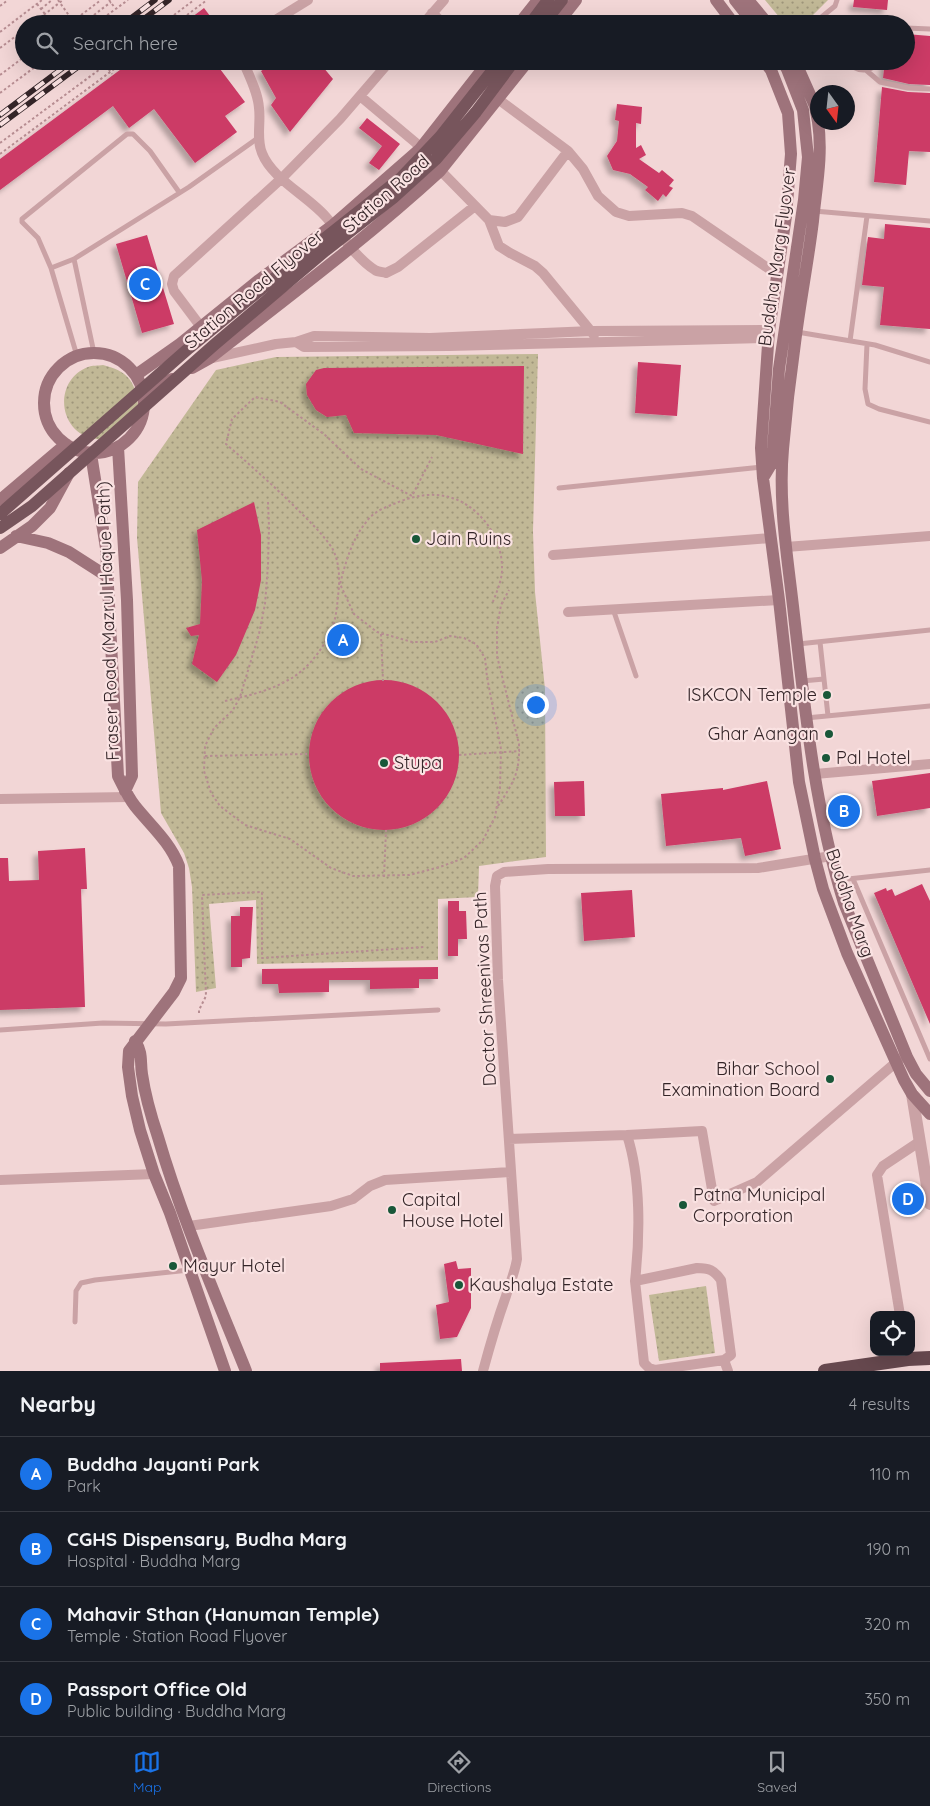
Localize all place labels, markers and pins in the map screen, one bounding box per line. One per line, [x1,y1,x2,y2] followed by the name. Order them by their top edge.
[129,265,161,303] pin: C
[426,527,511,550] place label: Jain Ruins
[410,533,422,545] marker: Jain Ruins
[327,621,359,659] pin: A
[687,683,817,706] place label: ISKCON Temple
[821,689,833,701] marker: ISKCON Temple
[708,722,819,745] place label: Ghar Aangan
[823,728,835,740] marker: Ghar Aangan
[836,746,911,769] place label: Pal Hotel
[394,751,442,774] place label: Stupa
[820,752,832,764] marker: Pal Hotel
[378,757,390,769] marker: Stupa
[828,792,860,830] pin: B
[662,1057,820,1101] place label: Bihar School Examination Board
[824,1073,836,1085] marker: Bihar School Examination Board
[892,1180,924,1218] pin: D
[693,1183,825,1227] place label: Patna Municipal Corporation
[402,1188,504,1232] place label: Capital House Hotel
[677,1199,689,1211] marker: Patna Municipal Corporation
[386,1204,398,1216] marker: Capital House Hotel
[183,1254,285,1277] place label: Mayur Hotel
[167,1260,179,1272] marker: Mayur Hotel
[469,1273,613,1296] place label: Kaushalya Estate
[453,1279,465,1291] marker: Kaushalya Estate

